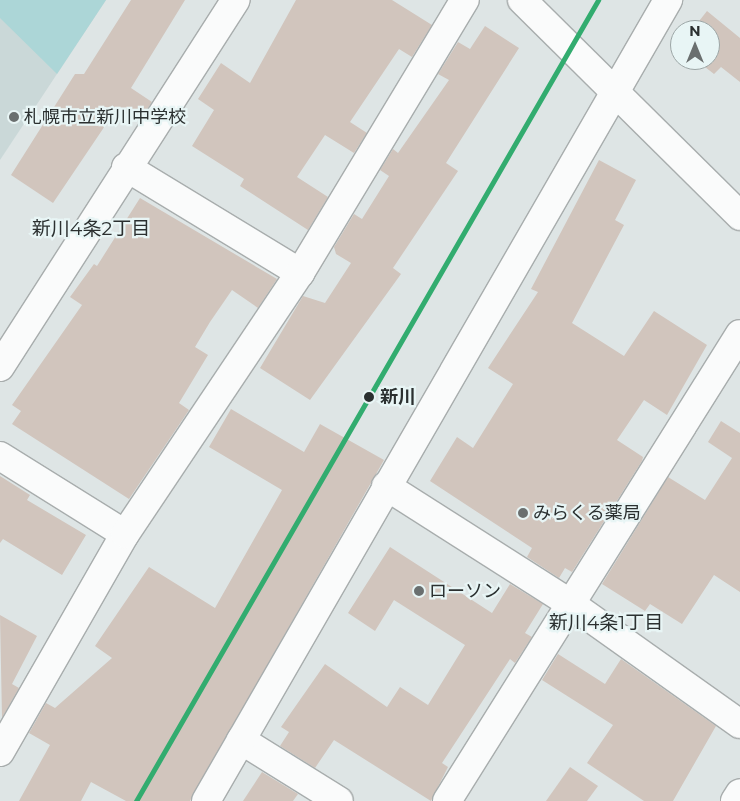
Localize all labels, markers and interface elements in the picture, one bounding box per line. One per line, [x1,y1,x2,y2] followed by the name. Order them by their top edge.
[670,20,720,70] north arrow
[689,22,701,40] text: N
[24,106,186,128] place label: 札幌市立新川中学校
[8,111,20,123] marker: 札幌市立新川中学校
[32,218,150,240] district label: 新川4条2丁目
[380,386,416,408] place label: 新川
[362,390,376,404] marker: 新川
[533,502,641,524] place label: みらくる薬局
[517,507,529,519] marker: みらくる薬局
[429,580,501,602] place label: ローソン
[413,585,425,597] marker: ローソン
[549,612,663,634] district label: 新川4条1丁目

